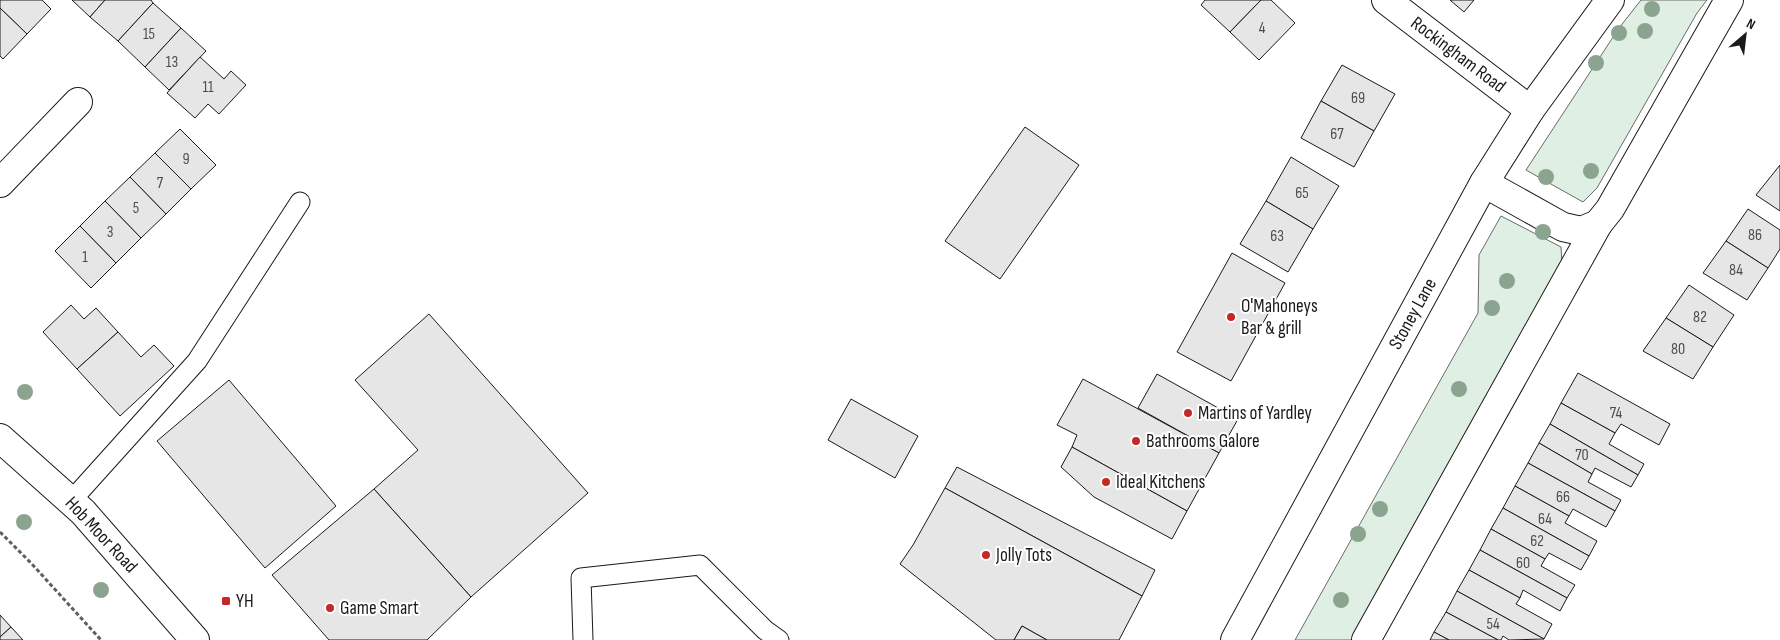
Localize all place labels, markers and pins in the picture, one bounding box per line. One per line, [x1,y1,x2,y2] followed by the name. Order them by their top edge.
[1241,295,1318,340] place label: O'Mahoneys Bar & grill
[1225,311,1237,323] marker: O'Mahoneys Bar & grill
[1198,402,1312,425] place label: Martins of Yardley
[1182,407,1194,419] marker: Martins of Yardley
[1146,430,1260,453] place label: Bathrooms Galore
[1130,435,1142,447] marker: Bathrooms Galore
[1116,471,1206,494] place label: Ideal Kitchens
[1100,476,1112,488] marker: Ideal Kitchens
[995,544,1052,567] place label: Jolly Tots
[980,549,992,561] marker: Jolly Tots
[236,590,254,613] place label: YH
[220,595,232,607] marker: YH
[340,597,419,620] place label: Game Smart
[324,602,336,614] marker: Game Smart

